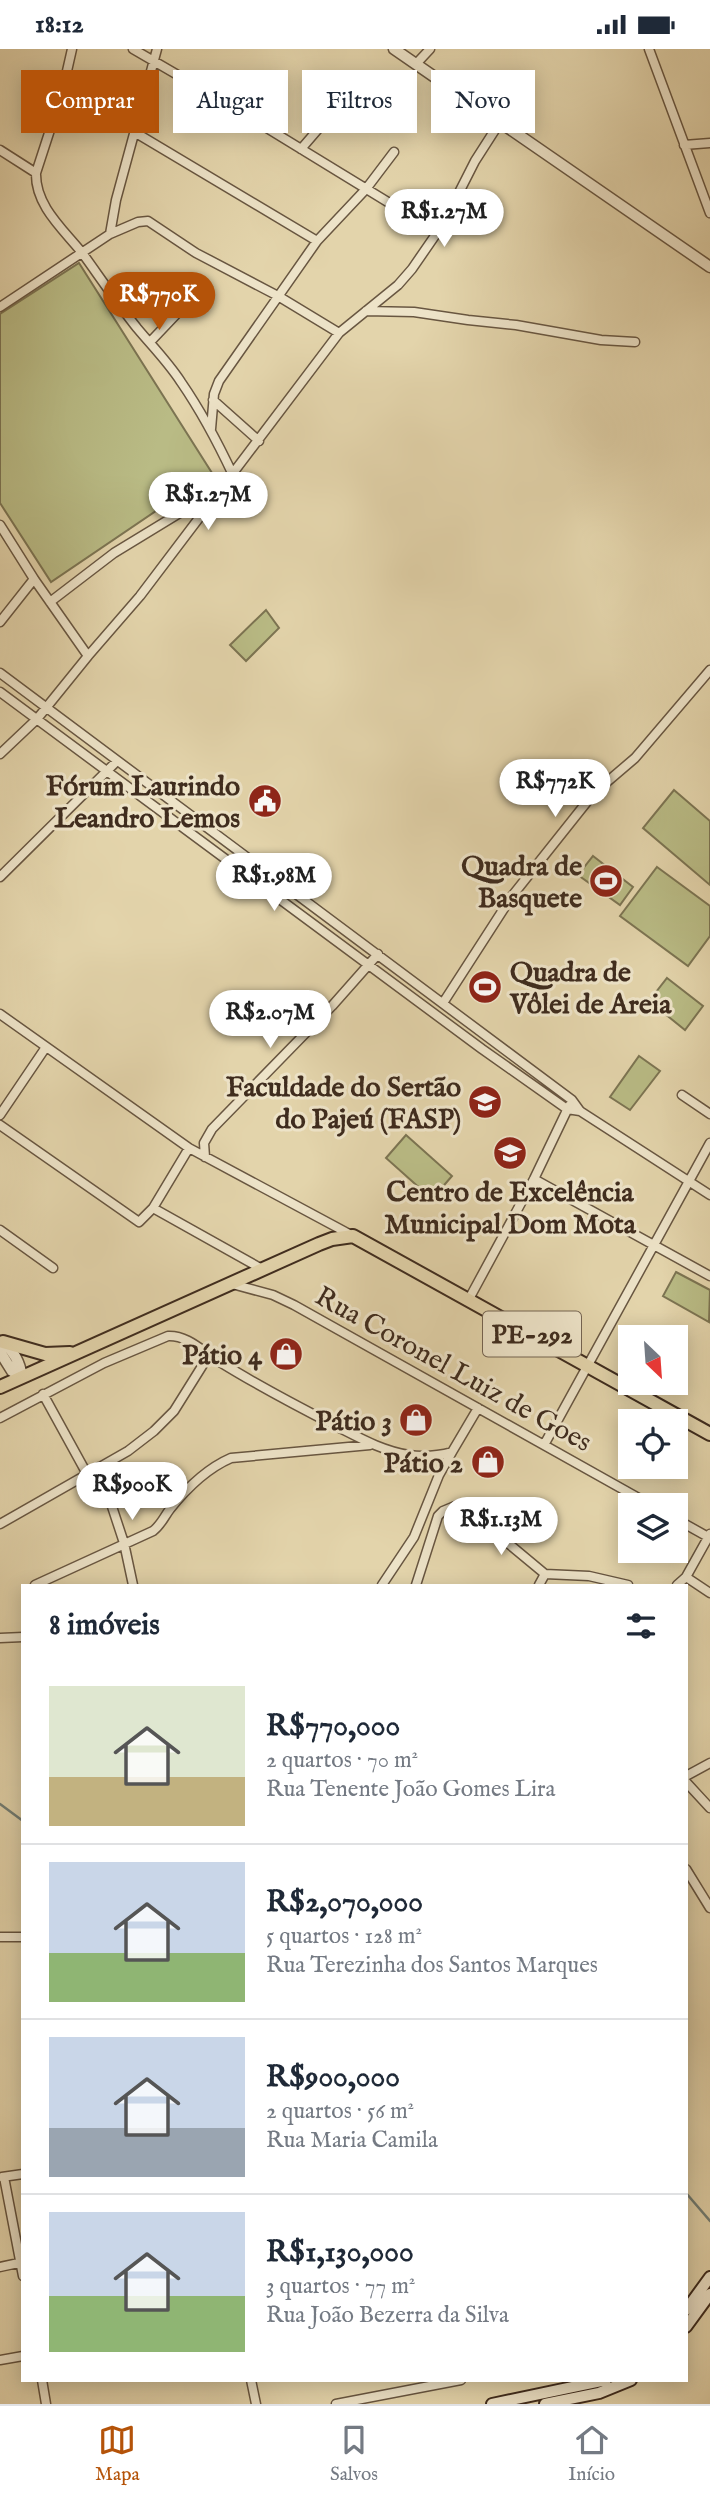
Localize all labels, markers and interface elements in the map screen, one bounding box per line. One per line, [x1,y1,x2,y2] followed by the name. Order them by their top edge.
[35,8,84,41] text: 18:12
[21,70,159,133] chip: Comprar
[173,70,288,133] chip: Alugar
[302,70,417,133] chip: Filtros
[431,70,535,133] chip: Novo
[379,189,509,249] pin: R$1.27M
[401,197,487,226] text: R$1.27M
[102,273,216,332] pin: R$770K
[119,280,199,309] text: R$770K
[143,473,273,532] pin: R$1.27M
[165,480,251,509] text: R$1.27M
[498,759,612,819] pin: R$772K
[515,767,595,796] text: R$772K
[46,770,240,837] place label: Fórum Laurindo Leandro Lemos
[246,782,284,820] public building icon: Fórum Laurindo Leandro Lemos
[461,850,582,917] place label: Quadra de Basquete
[209,853,339,913] pin: R$1.98M
[232,861,316,890] text: R$1.98M
[587,862,625,900] sports icon: Quadra de Basquete
[509,956,672,1023] place label: Quadra de Vôlei de Areia
[466,968,504,1006] sports icon: Quadra de Vôlei de Areia
[205,991,335,1050] pin: R$2.07M
[225,998,315,1027] text: R$2.07M
[226,1071,461,1138] place label: Faculdade do Sertão do Pajeú (FASP)
[466,1083,504,1121] school or university icon: Faculdade do Sertão do Pajeú (FASP)
[491,1134,529,1172] school or university icon: Centro de Excelência Municipal Dom Mota
[384,1176,637,1243] place label: Centro de Excelência Municipal Dom Mota
[308,1280,597,1461] street label: Rua Coronel Luiz de Goes
[483,1311,581,1357] road number: PE-292
[618,1325,688,1395] north arrow
[618,1325,688,1563] map controls
[267,1335,305,1373] shop icon: Pátio 4
[182,1339,262,1374] place label: Pátio 4
[397,1401,435,1439] shop icon: Pátio 3
[315,1405,392,1440] place label: Pátio 3
[618,1409,688,1479] button: locate
[469,1443,507,1481] shop icon: Pátio 2
[384,1447,463,1482] place label: Pátio 2
[75,1463,189,1522] pin: R$900K
[92,1470,172,1499] text: R$900K
[618,1493,688,1563] button: layers
[436,1497,566,1557] pin: R$1.13M
[460,1505,542,1534] text: R$1.13M
[49,1607,160,1645] text: 8 imóveis
[622,1607,660,1645] icon: filters
[266,1708,400,1746] text: R$770,000
[105,1714,189,1798] icon: home
[266,1746,418,1775] text: 2 quartos · 70 m²
[266,1775,556,1804] text: Rua Tenente João Gomes Lira
[266,1884,423,1922] text: R$2,070,000
[105,1890,189,1974] icon: home
[266,1922,422,1951] text: 5 quartos · 128 m²
[266,1951,598,1980] text: Rua Terezinha dos Santos Marques
[266,2059,400,2097] text: R$900,000
[105,2065,189,2149] icon: home
[266,2097,414,2126] text: 2 quartos · 56 m²
[266,2126,438,2155] text: Rua Maria Camila
[266,2234,414,2272] text: R$1,130,000
[105,2240,189,2324] icon: home
[266,2272,415,2301] text: 3 quartos · 77 m²
[266,2301,509,2330] text: Rua João Bezerra da Silva
[95,2421,140,2487] tab: Mapa
[330,2421,378,2487] tab: Salvos
[568,2421,615,2487] tab: Início

